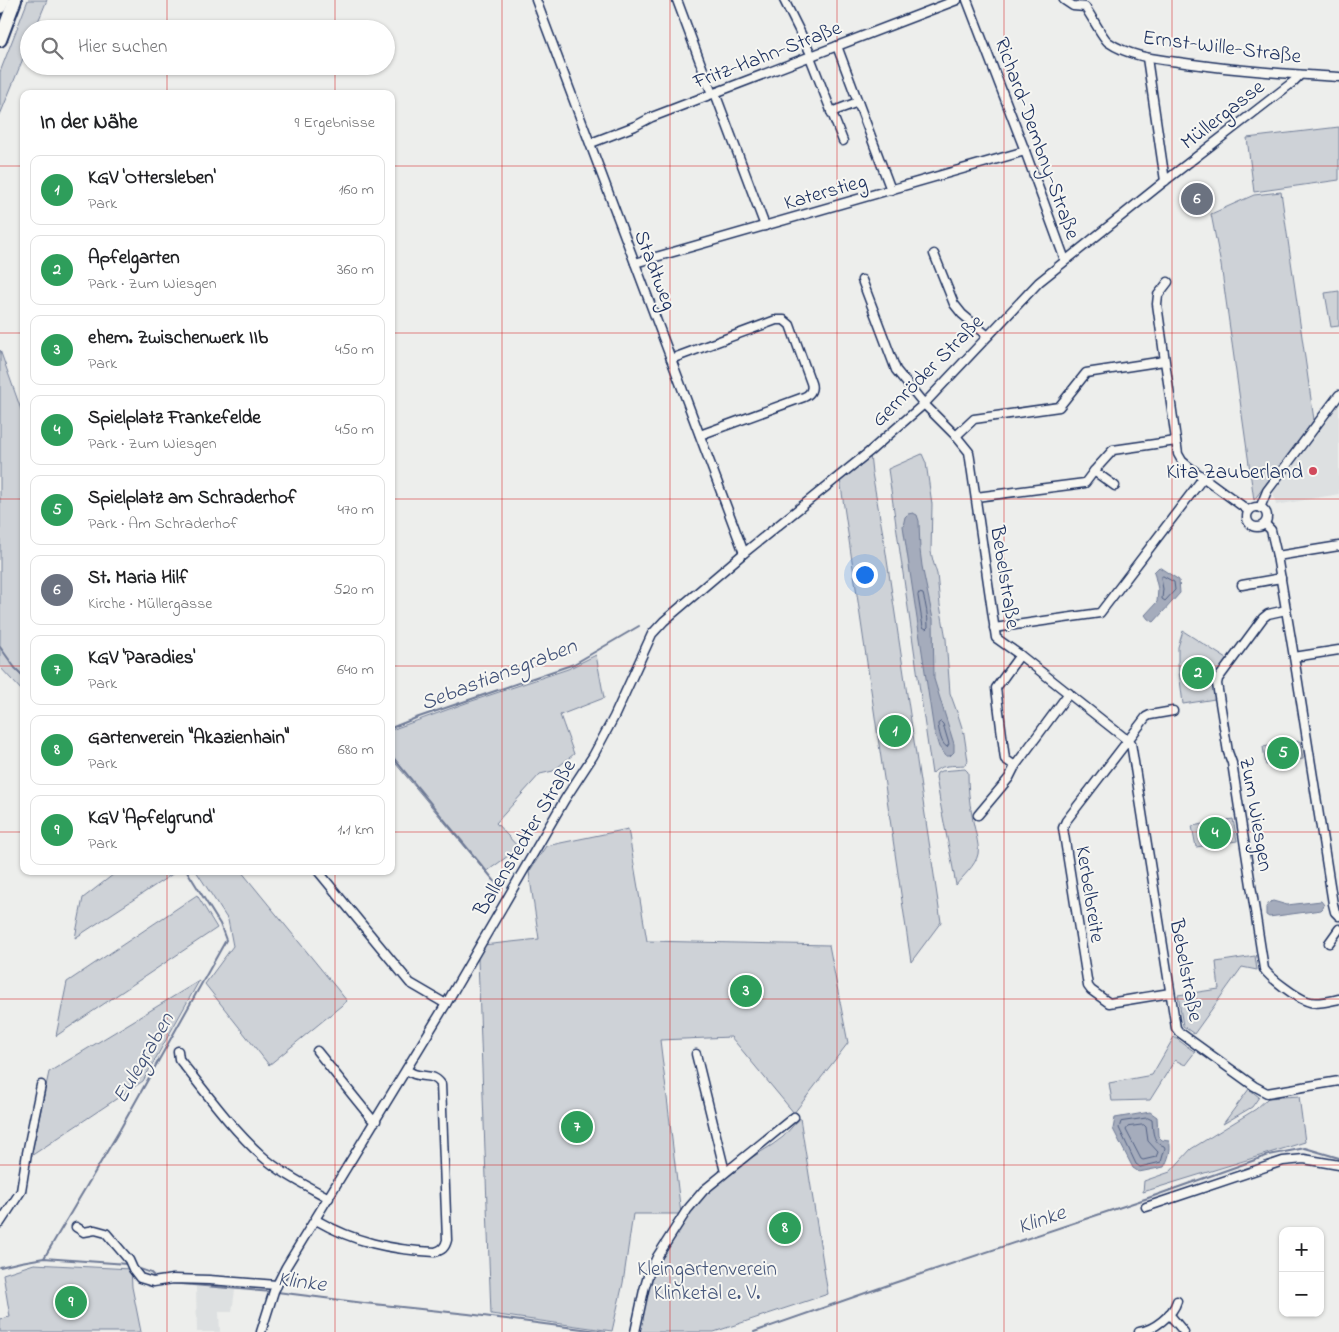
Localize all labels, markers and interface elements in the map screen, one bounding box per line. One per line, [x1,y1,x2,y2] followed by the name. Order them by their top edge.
[688,14,847,98] street label: Fritz-Hahn-Straße
[20,20,395,75] search box
[1141,23,1303,73] street label: Ernst-Wille-Straße
[984,33,1087,245] street label: Richard-Dembny-Straße
[38,34,66,62] icon: search
[78,34,167,61] text: Hier suchen
[1175,73,1273,160] street label: Müllergasse
[40,108,138,138] text: In der Nähe
[294,111,375,135] text: 9 Ergebnisse
[88,165,216,192] text: KGV 'Ottersleben'
[781,167,871,221] street label: Katerstieg
[54,178,60,202] text: 1
[339,178,374,202] text: 160 m
[1181,180,1213,218] pin: 6
[88,192,117,216] text: Park
[623,226,683,316] street label: Stadtweg
[88,245,180,272] text: Apfelgarten
[53,258,61,282] text: 2
[337,258,374,282] text: 360 m
[88,272,217,296] text: Park · Zum Wiesgen
[865,308,992,435] street label: Gernröder Straße
[88,325,268,352] text: ehem. Zwischenwerk IIb
[54,338,60,362] text: 3
[335,338,374,362] text: 450 m
[88,352,117,376] text: Park
[88,405,261,432] text: Spielplatz Frankefelde
[54,418,60,442] text: 4
[335,418,374,442] text: 450 m
[88,432,217,456] text: Park · Zum Wiesgen
[1166,458,1303,488] place label: Kita Zauberland
[1307,465,1319,477] marker: Kita Zauberland
[88,485,296,512] text: Spielplatz am Schraderhof
[52,498,62,522] text: 5
[337,498,374,522] text: 470 m
[88,512,238,536] text: Park · Am Schraderhof
[981,523,1027,631] street label: Bebelstraße
[852,562,878,588] your location
[88,565,188,592] text: St. Maria Hilf
[53,578,61,602] text: 6
[334,578,374,602] text: 520 m
[88,592,213,616] text: Kirche · Müllergasse
[416,631,583,720] water label: Sebastiansgraben
[88,645,195,672] text: KGV 'Paradies'
[1182,654,1214,692] pin: 2
[54,658,60,682] text: 7
[337,658,374,682] text: 640 m
[88,672,117,696] text: Park
[879,712,911,750] pin: 1
[88,725,289,752] text: Gartenverein "Akazienhain"
[1267,734,1299,772] pin: 5
[54,738,60,762] text: 8
[338,738,374,762] text: 680 m
[88,752,117,776] text: Park
[466,753,585,923] street label: Ballenstedter Straße
[1228,755,1280,874] street label: Zum Wiesgen
[88,805,215,832] text: KGV 'Apfelgrund'
[1199,814,1231,852] pin: 4
[55,818,59,842] text: 9
[337,818,374,842] text: 1.1 km
[88,832,117,856] text: Park
[1067,844,1112,945] street label: Kerbelbreite
[1160,916,1210,1025] street label: Bebelstraße
[730,972,762,1010] pin: 3
[106,1006,184,1110] water label: Eulegraben
[561,1108,593,1146] pin: 7
[1014,1197,1071,1244] water label: Klinke
[769,1209,801,1247] pin: 8
[1279,1227,1324,1317] map controls
[1279,1227,1324,1272] button: +
[637,1255,777,1309] park label: Kleingartenverein Klinketal e. V.
[276,1264,329,1302] water label: Klinke
[1279,1272,1324,1317] button: −
[55,1283,87,1321] pin: 9

